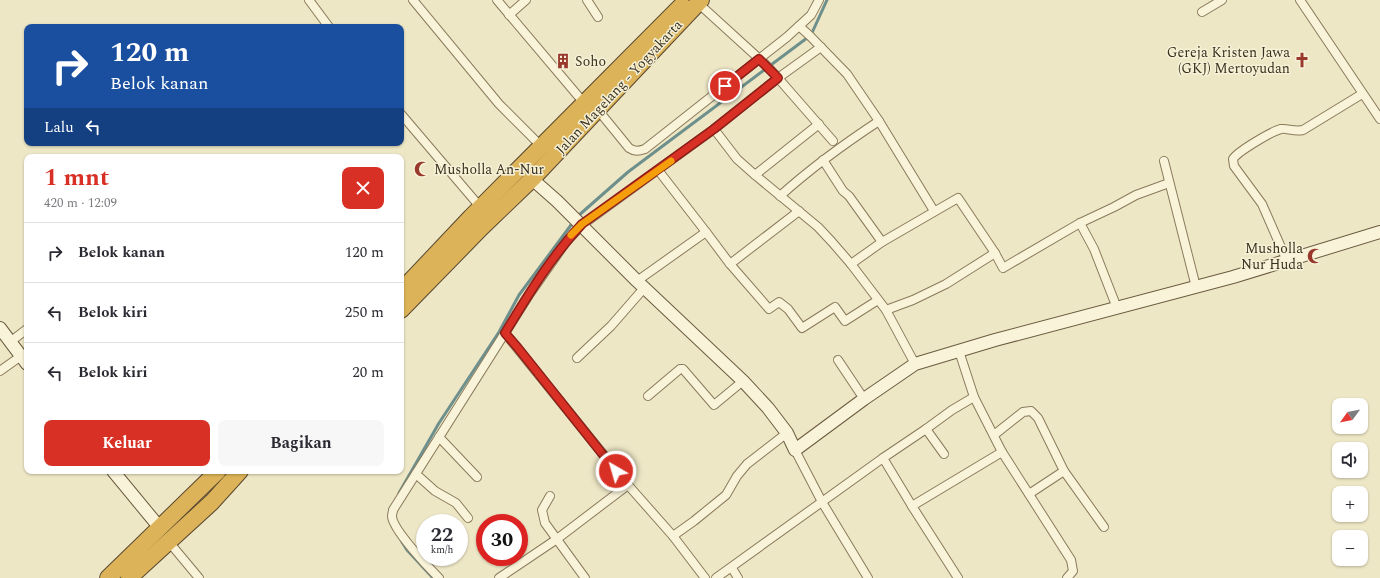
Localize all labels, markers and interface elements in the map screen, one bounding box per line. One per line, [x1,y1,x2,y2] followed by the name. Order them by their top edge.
[551,15,687,159] street label: Jalan Magelang - Yogyakarta
[110,31,189,74] text: 120 m
[44,40,96,92] icon: right
[1167,42,1290,79] place label: Gereja Kristen Jawa (GKJ) Mertoyudan
[575,51,606,72] place label: Soho
[1293,51,1311,69] church icon: Gereja Kristen Jawa (GKJ) Mertoyudan
[554,52,572,70] building icon: Soho
[708,69,742,103] pin
[110,70,209,97] text: Belok kanan
[714,75,736,97] icon: arrive
[44,116,74,139] text: Lalu
[82,116,104,138] icon: left
[434,159,545,180] place label: Musholla An-Nur
[44,160,109,196] text: 1 mnt
[413,160,431,178] mosque icon: Musholla An-Nur
[342,167,384,209] button: close
[44,193,117,213] text: 420 m · 12:09
[1241,238,1303,275] place label: Musholla Nur Huda
[78,241,165,264] text: Belok kanan
[345,241,384,264] text: 120 m
[44,242,66,264] icon: right
[1306,247,1324,265] mosque icon: Musholla Nur Huda
[78,301,147,324] text: Belok kiri
[345,301,384,324] text: 250 m
[44,302,66,324] icon: left
[78,361,147,384] text: Belok kiri
[352,361,384,384] text: 20 m
[44,362,66,384] icon: left
[1332,398,1368,434] north arrow
[1332,398,1368,566] map controls
[44,420,210,466] button: Keluar
[218,420,384,466] button: Bagikan
[1332,442,1368,478] button: sound
[595,450,637,492] position arrow
[1332,486,1368,522] button: +
[476,514,528,566] speed limit sign: 30
[431,520,453,550] text: 22
[1332,530,1368,566] button: −
[431,542,453,558] text: km/h

